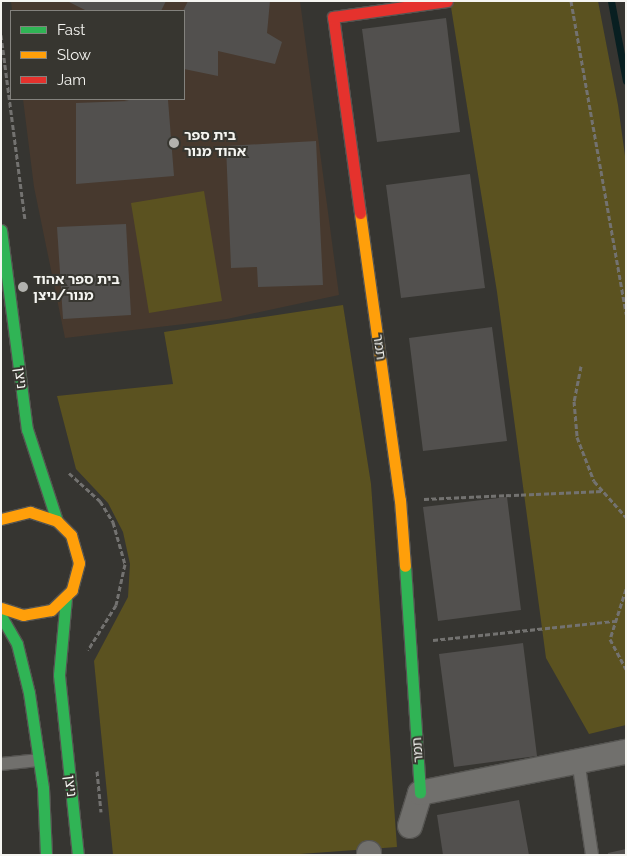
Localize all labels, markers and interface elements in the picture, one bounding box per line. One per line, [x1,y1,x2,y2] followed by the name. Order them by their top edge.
[10,10,185,100] legend
[57,21,85,39] text: Fast
[57,46,91,64] text: Slow
[57,71,86,89] text: Jam
[184,127,246,160] place label: בית ספר אהוד מנור
[168,137,180,149] marker: בית ספר אהוד מנור
[33,271,120,304] place label: בית ספר אהוד מנור/ניצן
[17,281,29,293] marker: בית ספר אהוד מנור/ניצן
[370,333,390,361] street label: תמר
[11,366,31,390] street label: ניצן
[408,737,426,763] street label: תמר
[61,774,81,798] street label: ניצן

